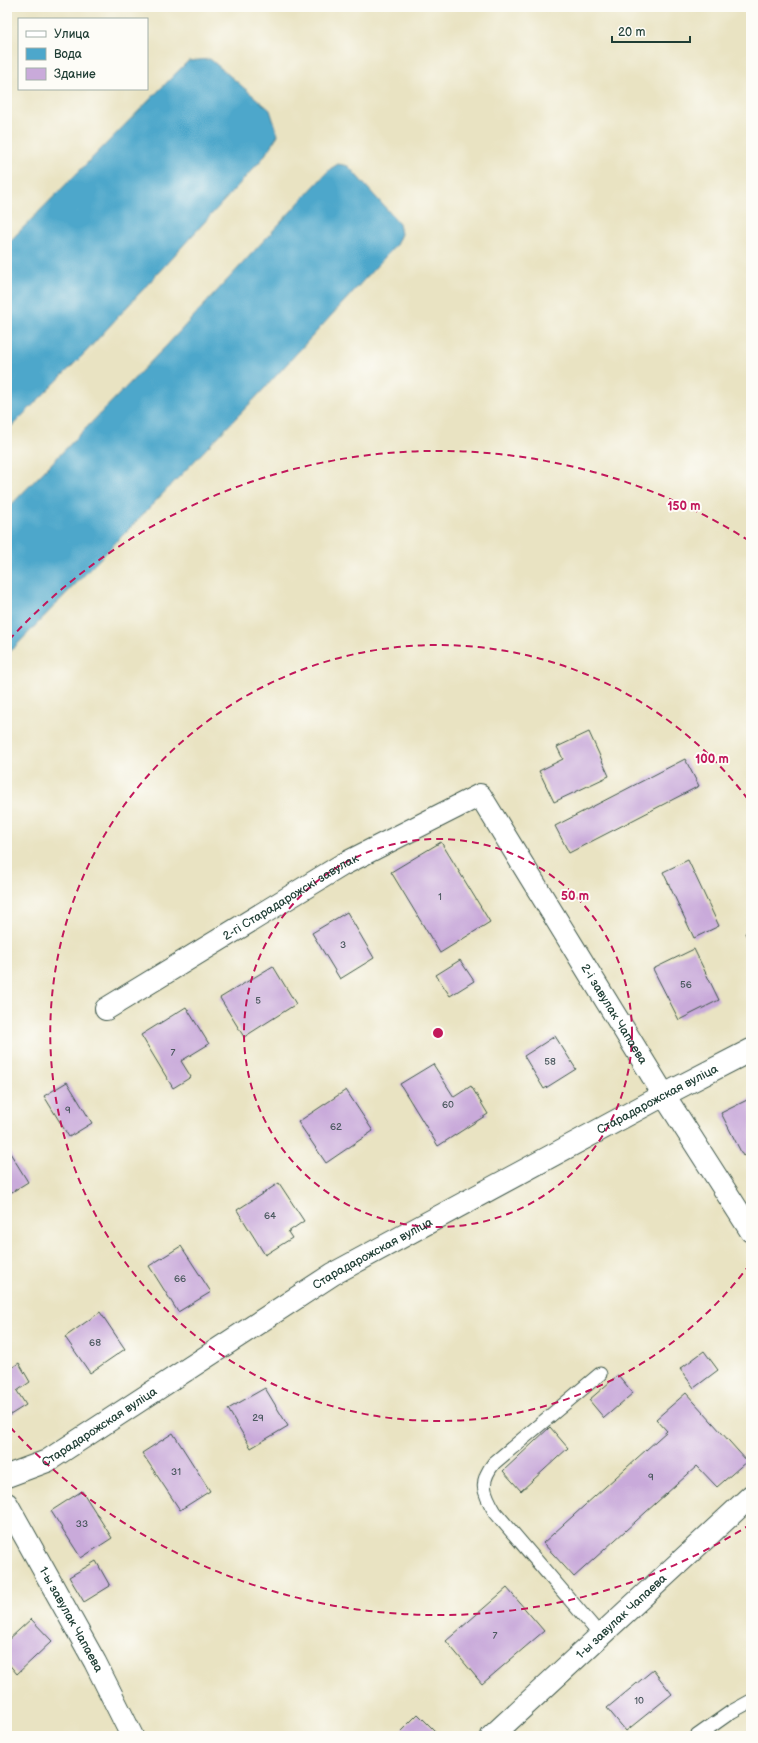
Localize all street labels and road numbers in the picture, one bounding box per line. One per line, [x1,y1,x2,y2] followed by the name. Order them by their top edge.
[220,850,361,943] street label: 2-гі Старадарожскі завулак
[578,961,651,1067] street label: 2-і завулак Чапаева
[594,1061,720,1137] street label: Старадарожская вуліца
[310,1214,435,1293] street label: Старадарожская вуліца
[40,1384,160,1470] street label: Старадарожская вуліца
[36,1564,106,1675] street label: 1-ы завулак Чапаева
[573,1571,670,1662] street label: 1-ы завулак Чапаева

